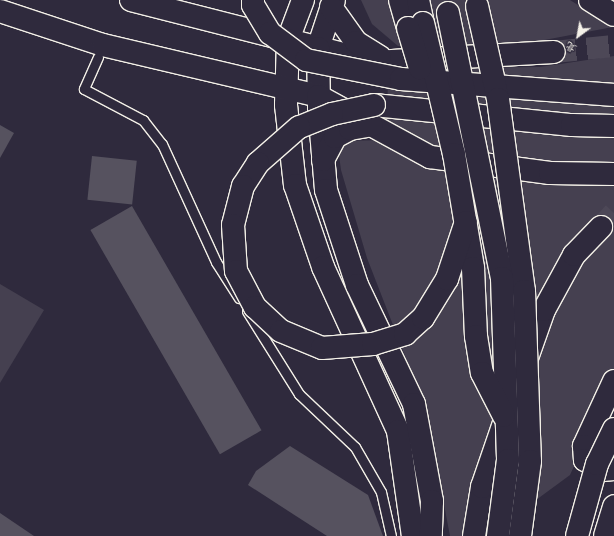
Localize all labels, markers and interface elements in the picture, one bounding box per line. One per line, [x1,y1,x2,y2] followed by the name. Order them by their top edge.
[558,16,598,56] north arrow
[564,38,579,54] text: 北

